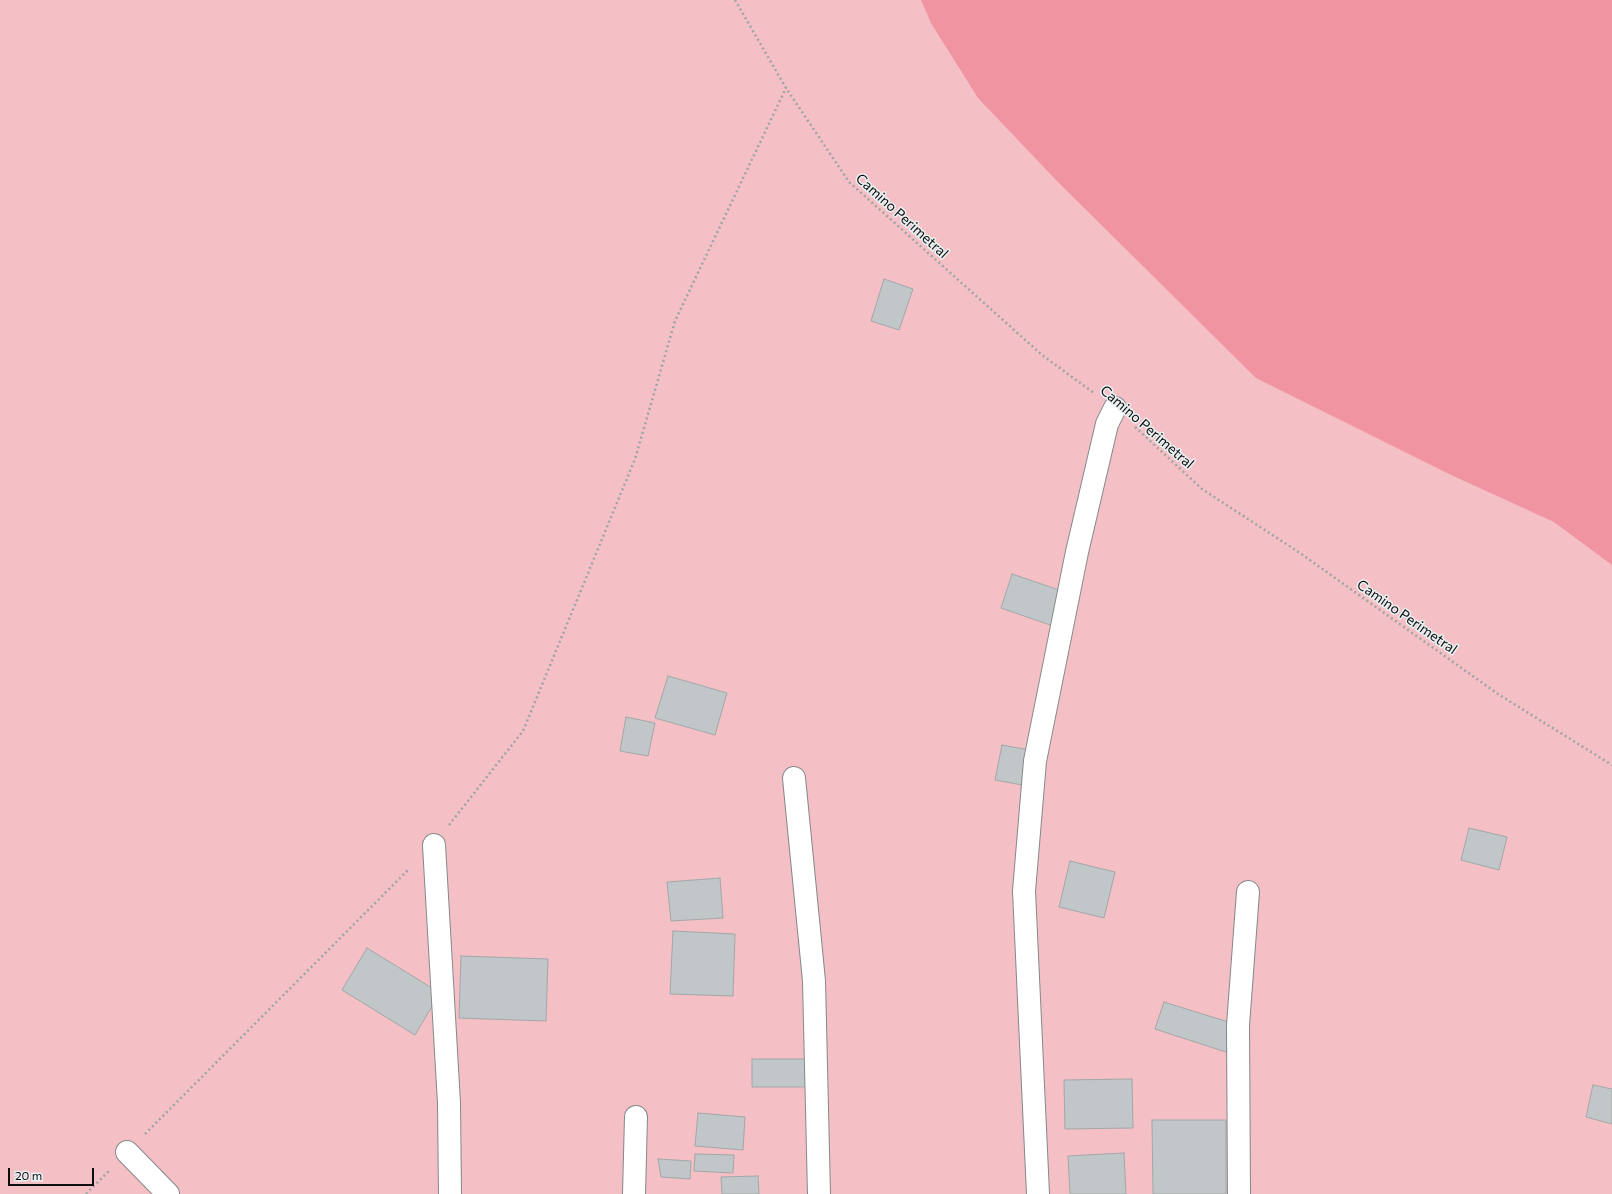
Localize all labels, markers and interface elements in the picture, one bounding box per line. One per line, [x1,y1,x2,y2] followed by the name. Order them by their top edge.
[852,170,952,262] street label: Camino Perimetral
[1097,382,1197,472] street label: Camino Perimetral
[1354,576,1460,658] street label: Camino Perimetral
[10,1160,96,1186] scale bar
[15,1168,42,1182] text: 20 m

